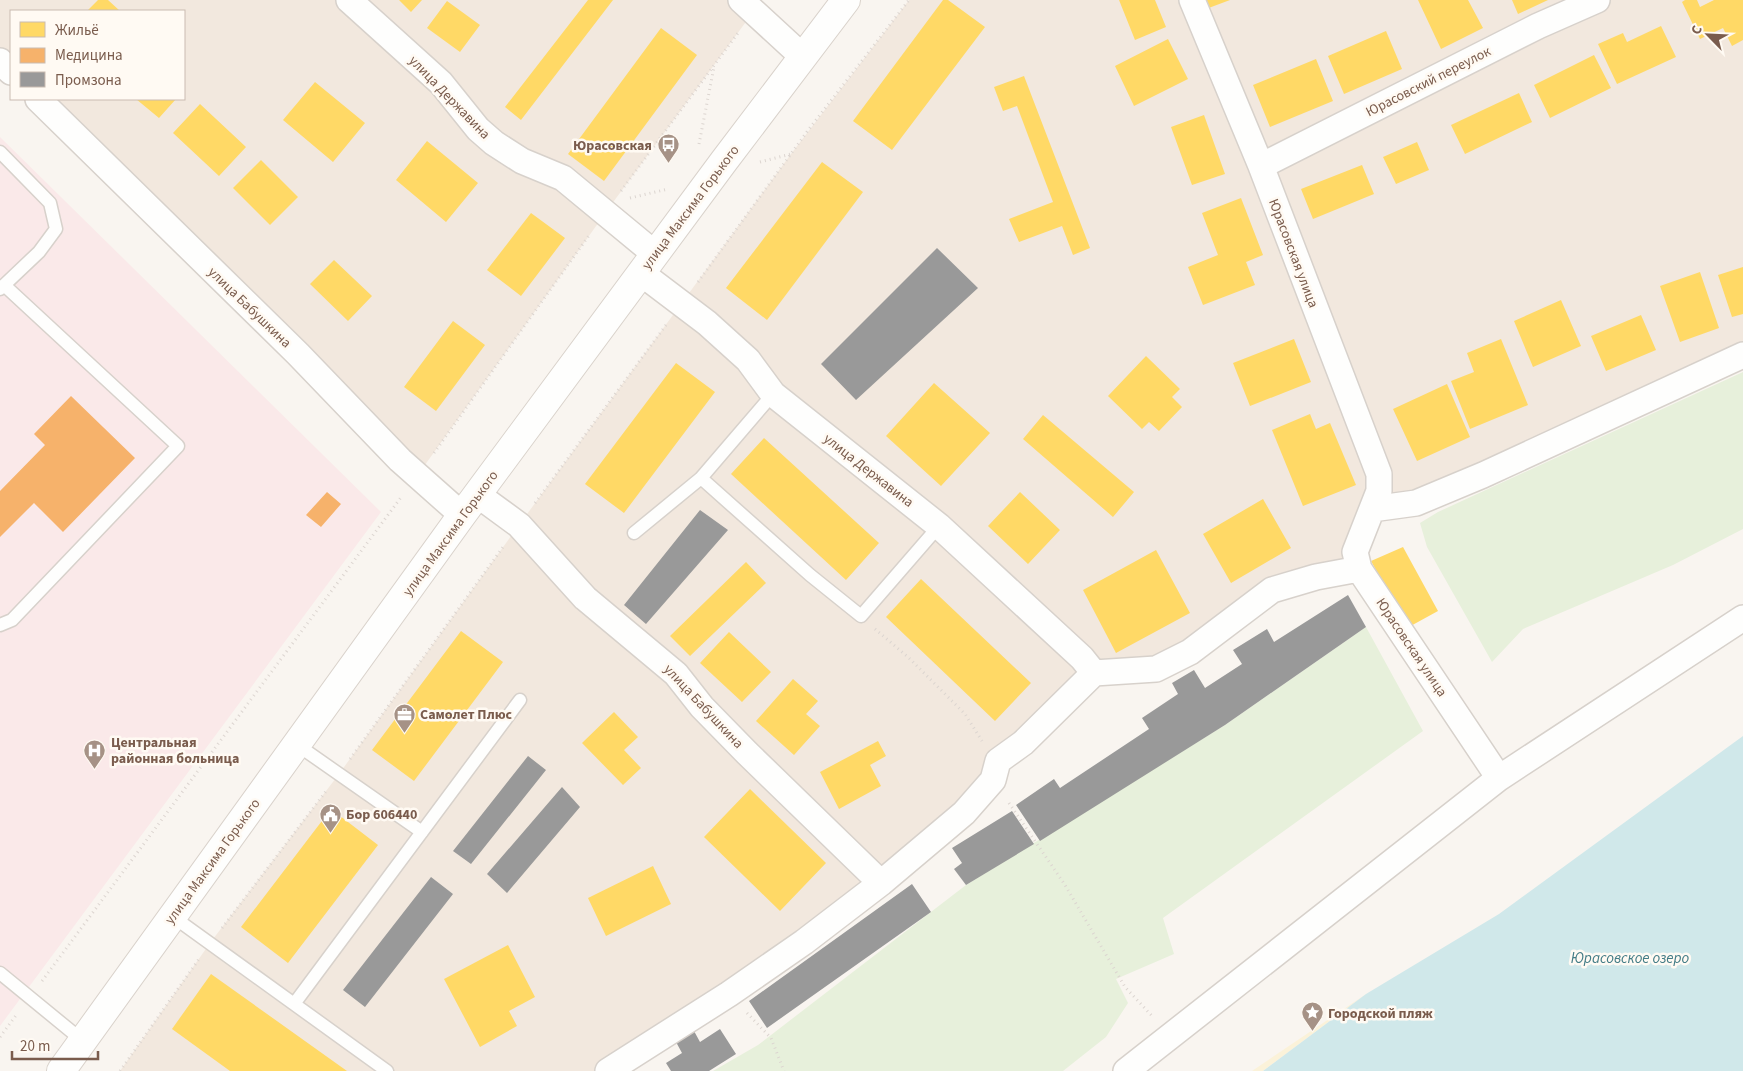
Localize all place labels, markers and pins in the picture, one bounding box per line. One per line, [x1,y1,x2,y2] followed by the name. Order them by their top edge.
[656,133,680,164] bus stop icon: Юрасовская
[573,136,652,156] place label: Юрасовская
[392,702,416,733] office icon: Самолет Плюс
[420,705,513,725] place label: Самолет Плюс
[111,733,239,769] place label: Центральная районная больница
[83,738,107,769] hospital icon: Центральная районная больница
[318,802,342,833] public building icon: Бор 606440
[346,805,417,825] place label: Бор 606440
[1300,1001,1324,1032] place icon: Городской пляж
[1328,1004,1433,1024] place label: Городской пляж

